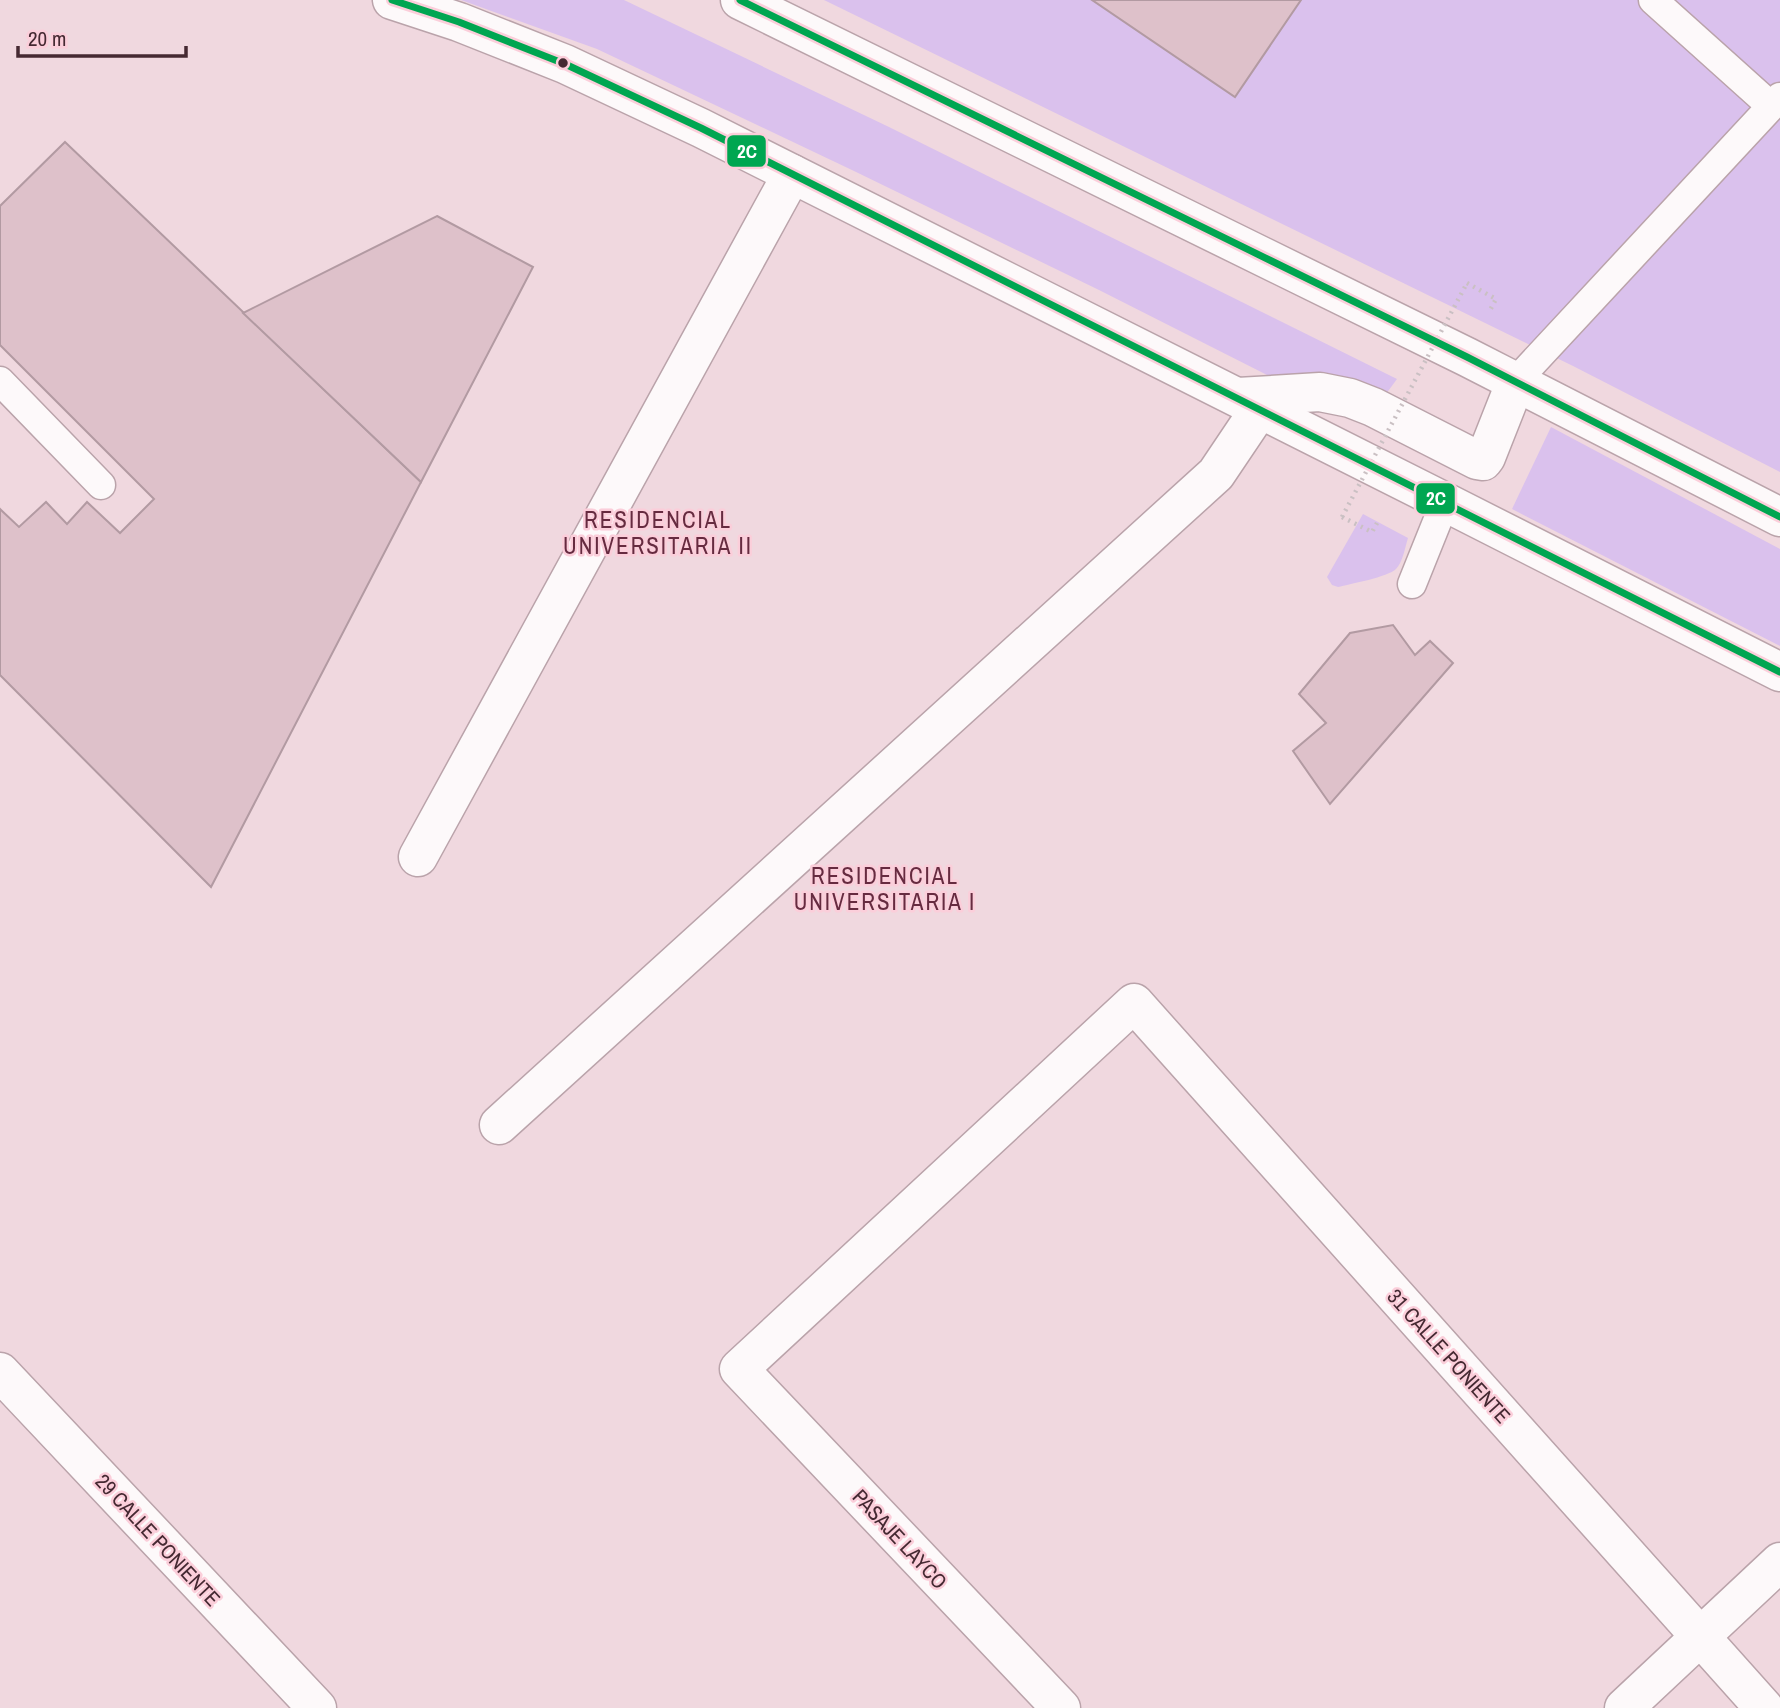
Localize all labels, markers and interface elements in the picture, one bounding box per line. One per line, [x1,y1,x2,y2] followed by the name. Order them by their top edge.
[18,14,186,58] scale bar
[28,24,66,53] text: 20 m
[556,56,570,70] unlabelled marker
[726,134,767,168] line badge: 2C
[737,138,757,164] text: 2C
[1415,482,1456,515] line badge: 2C
[1426,485,1446,511] text: 2C
[563,504,753,561] district label: RESIDENCIAL UNIVERSITARIA II
[794,860,976,917] district label: RESIDENCIAL UNIVERSITARIA I
[1381,1283,1517,1429] street label: 31 CALLE PONIENTE
[89,1467,227,1613] street label: 29 CALLE PONIENTE
[846,1483,954,1595] street label: PASAJE LAYCO

